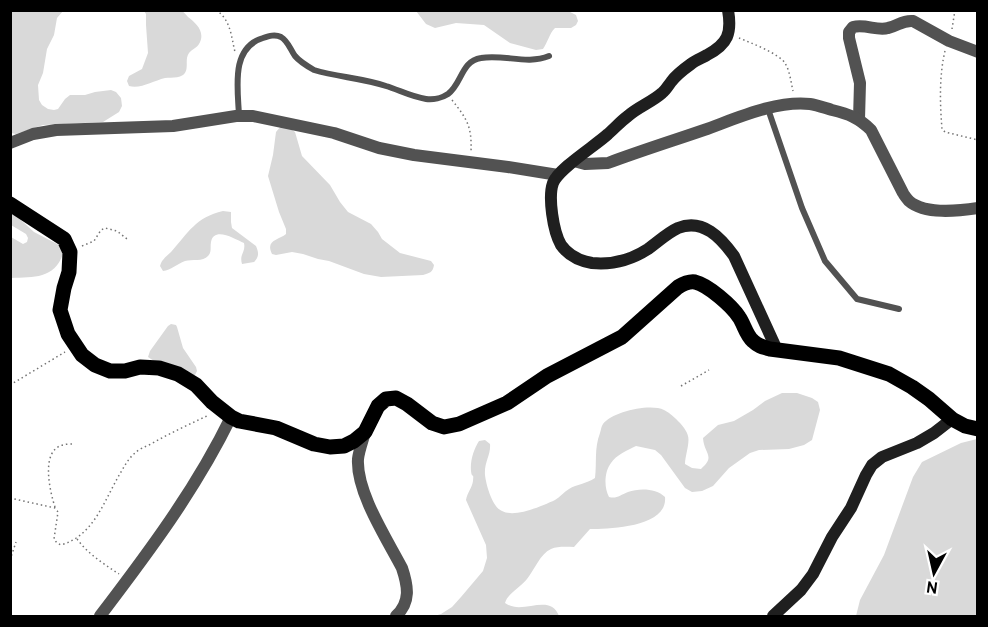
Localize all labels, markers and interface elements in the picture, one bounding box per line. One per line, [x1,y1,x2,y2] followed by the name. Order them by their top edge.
[904,543,964,603] north arrow
[925,575,939,597] text: N

